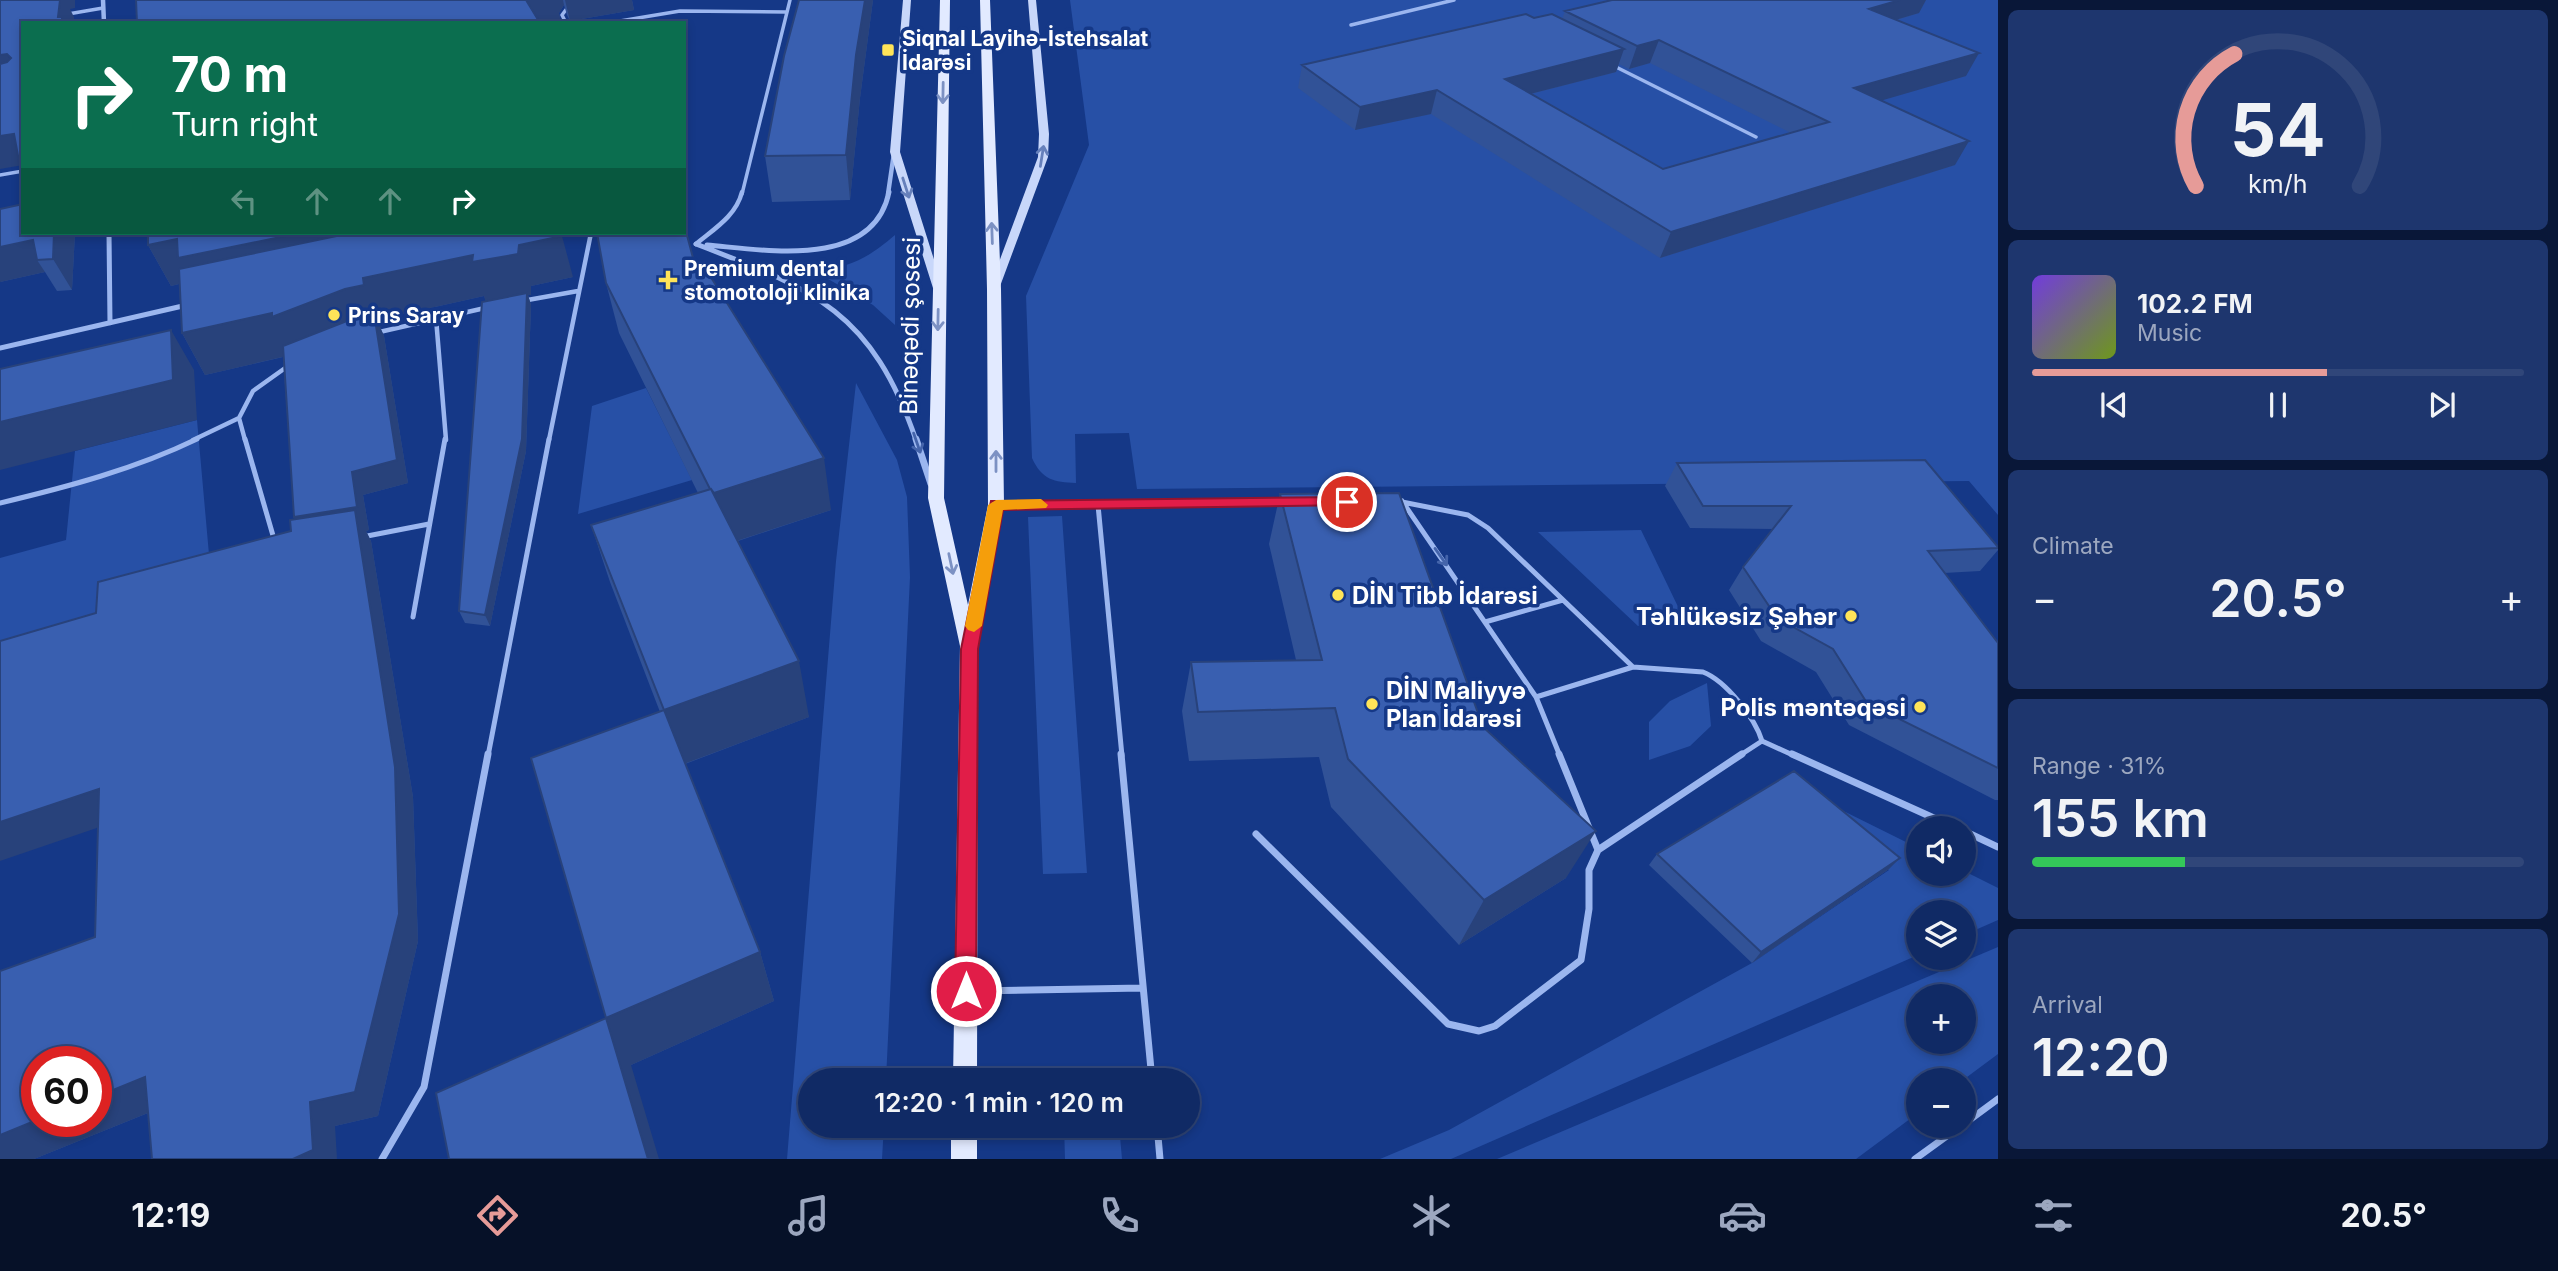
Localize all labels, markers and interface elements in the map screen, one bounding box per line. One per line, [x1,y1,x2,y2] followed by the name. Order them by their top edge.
[902,25,1149,75] place label: Siqnal Layihə-İstehsalat İdarəsi
[880,42,896,58] marker: Siqnal Layihə-İstehsalat İdarəsi
[171,45,288,104] text: 70 m
[56,49,147,140] icon: right
[936,81,950,104] one-way arrow
[2230,85,2326,174] text: 54
[171,105,318,144] text: Turn right
[1035,145,1048,168] one-way arrow
[2248,169,2308,199] text: km/h
[901,177,913,199] one-way arrow
[225,182,263,220] icon: left
[298,182,336,220] icon: ahead
[371,182,409,220] icon: ahead
[444,182,482,220] icon: right
[986,222,999,245] one-way arrow
[894,237,926,415] street label: Binəqədi şosesi
[684,256,870,305] place label: Premium dental stomotoloji klinika
[658,270,678,290] marker: Premium dental stomotoloji klinika
[2137,288,2253,319] text: 102.2 FM
[348,303,465,328] place label: Prins Saray
[326,307,342,323] marker: Prins Saray
[931,308,945,331] one-way arrow
[2137,319,2202,347] text: Music
[2095,386,2133,424] icon: previous
[2259,386,2297,424] icon: pause
[2423,386,2461,424] icon: next
[912,432,924,454] one-way arrow
[989,450,1003,473] one-way arrow
[1317,472,1377,532] pin
[1328,483,1366,521] icon: arrive
[2032,532,2114,560] text: Climate
[1433,547,1448,566] one-way arrow
[945,553,958,575] one-way arrow
[2209,567,2347,630] text: 20.5°
[2032,575,2057,621] text: −
[2499,575,2524,621] text: +
[1352,580,1538,610] place label: DİN Tibb İdarəsi
[1330,587,1346,603] marker: DİN Tibb İdarəsi
[1636,602,1837,631] place label: Təhlükəsiz Şəhər
[1843,608,1859,624] marker: Təhlükəsiz Şəhər
[1386,675,1526,733] place label: DİN Maliyyə Plan İdarəsi
[1720,693,1906,722] place label: Polis məntəqəsi
[1364,696,1380,712] marker: DİN Maliyyə Plan İdarəsi
[1912,699,1928,715] marker: Polis məntəqəsi
[2032,752,2166,780] text: Range · 31%
[2032,787,2209,850] text: 155 km
[1906,816,1976,1138] map controls
[1906,816,1976,886] button: sound
[1906,900,1976,970] button: layers
[929,954,1003,1028] position arrow
[1906,984,1976,1054] button: +
[2032,991,2103,1019] text: Arrival
[2032,1026,2170,1089] text: 12:20
[21,1046,112,1137] speed limit sign: 60
[1906,1068,1976,1138] button: −
[874,1087,1124,1118] text: 12:20 · 1 min · 120 m
[473,1191,522,1240] icon: directions
[784,1191,833,1240] icon: music
[1095,1191,1144,1240] icon: phone
[1407,1191,1456,1240] icon: climate
[1718,1191,1767,1240] icon: car
[2029,1191,2078,1240] icon: filters
[131,1196,210,1235] text: 12:19
[2341,1196,2427,1235] text: 20.5°

